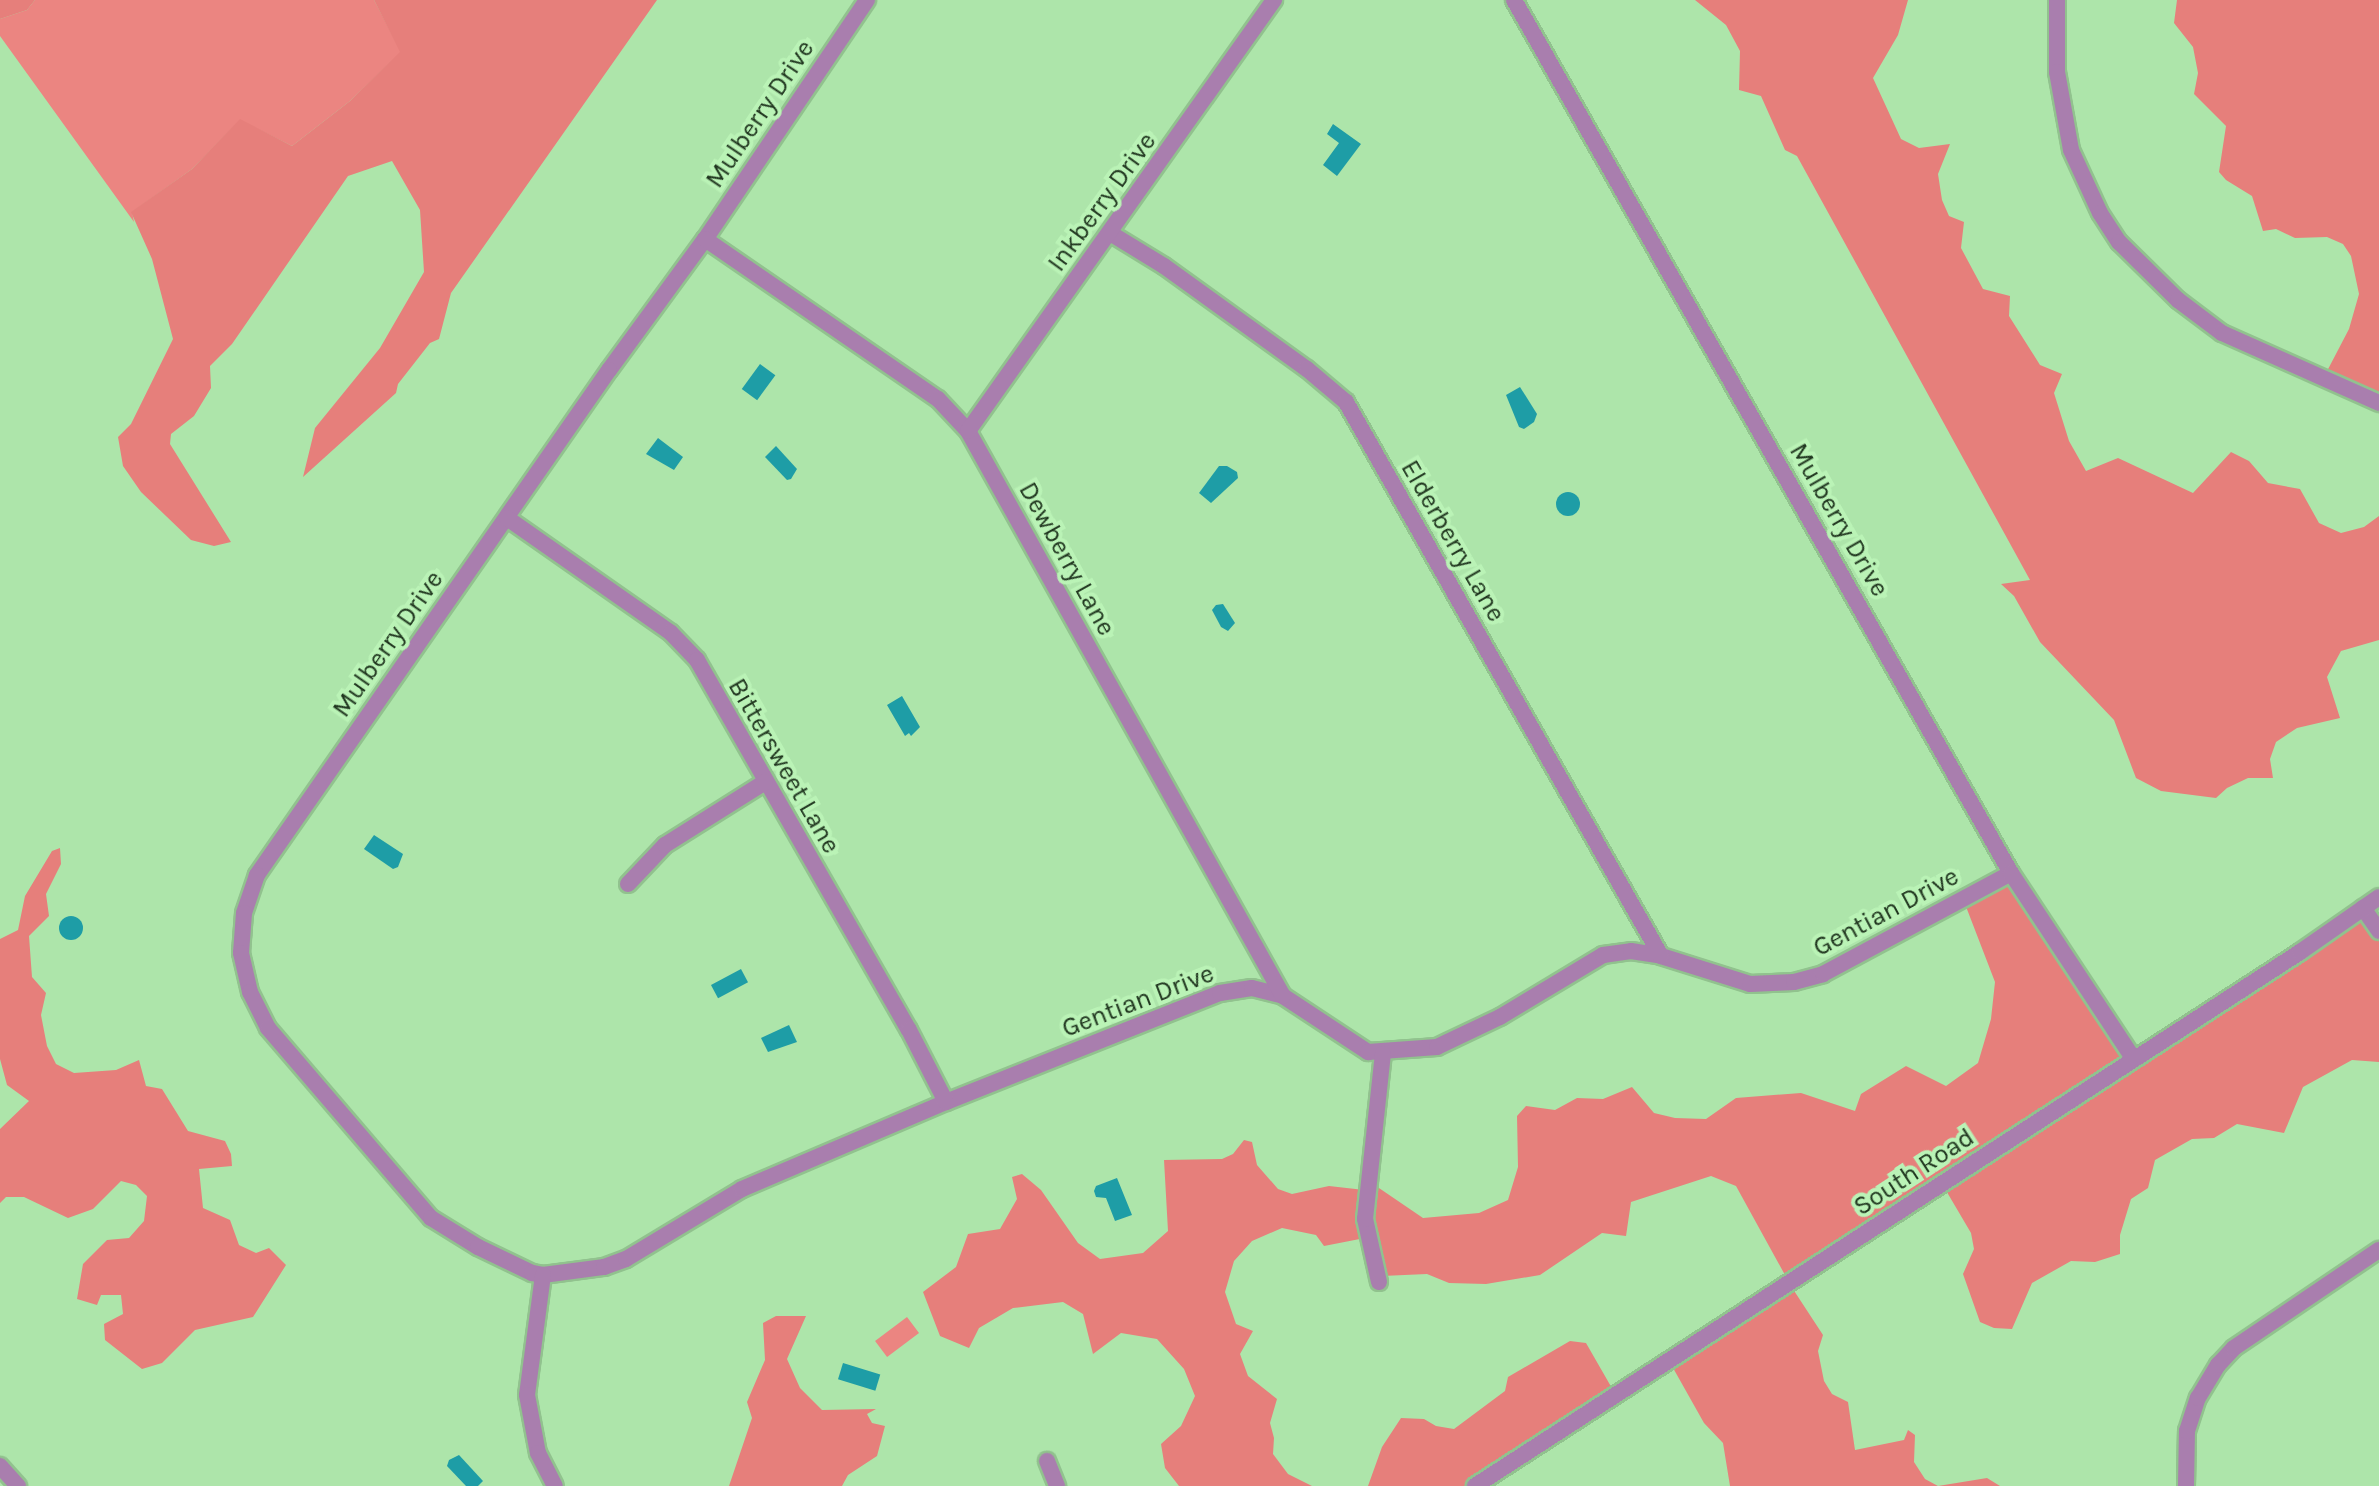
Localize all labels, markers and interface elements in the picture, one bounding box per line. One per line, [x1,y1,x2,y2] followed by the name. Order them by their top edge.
[699,34,821,194] street label: Mulberry Drive
[1041,126,1163,278] street label: Inkberry Drive
[1783,438,1895,602] street label: Mulberry Drive
[1394,455,1512,627] street label: Elderberry Lane
[1012,477,1122,641] street label: Dewberry Lane
[326,565,450,723] street label: Mulberry Drive
[721,673,847,859] street label: Bittersweet Lane
[1808,861,1964,963] street label: Gentian Drive
[1058,958,1218,1044] street label: Gentian Drive
[1848,1122,1980,1222] street label: South Road

